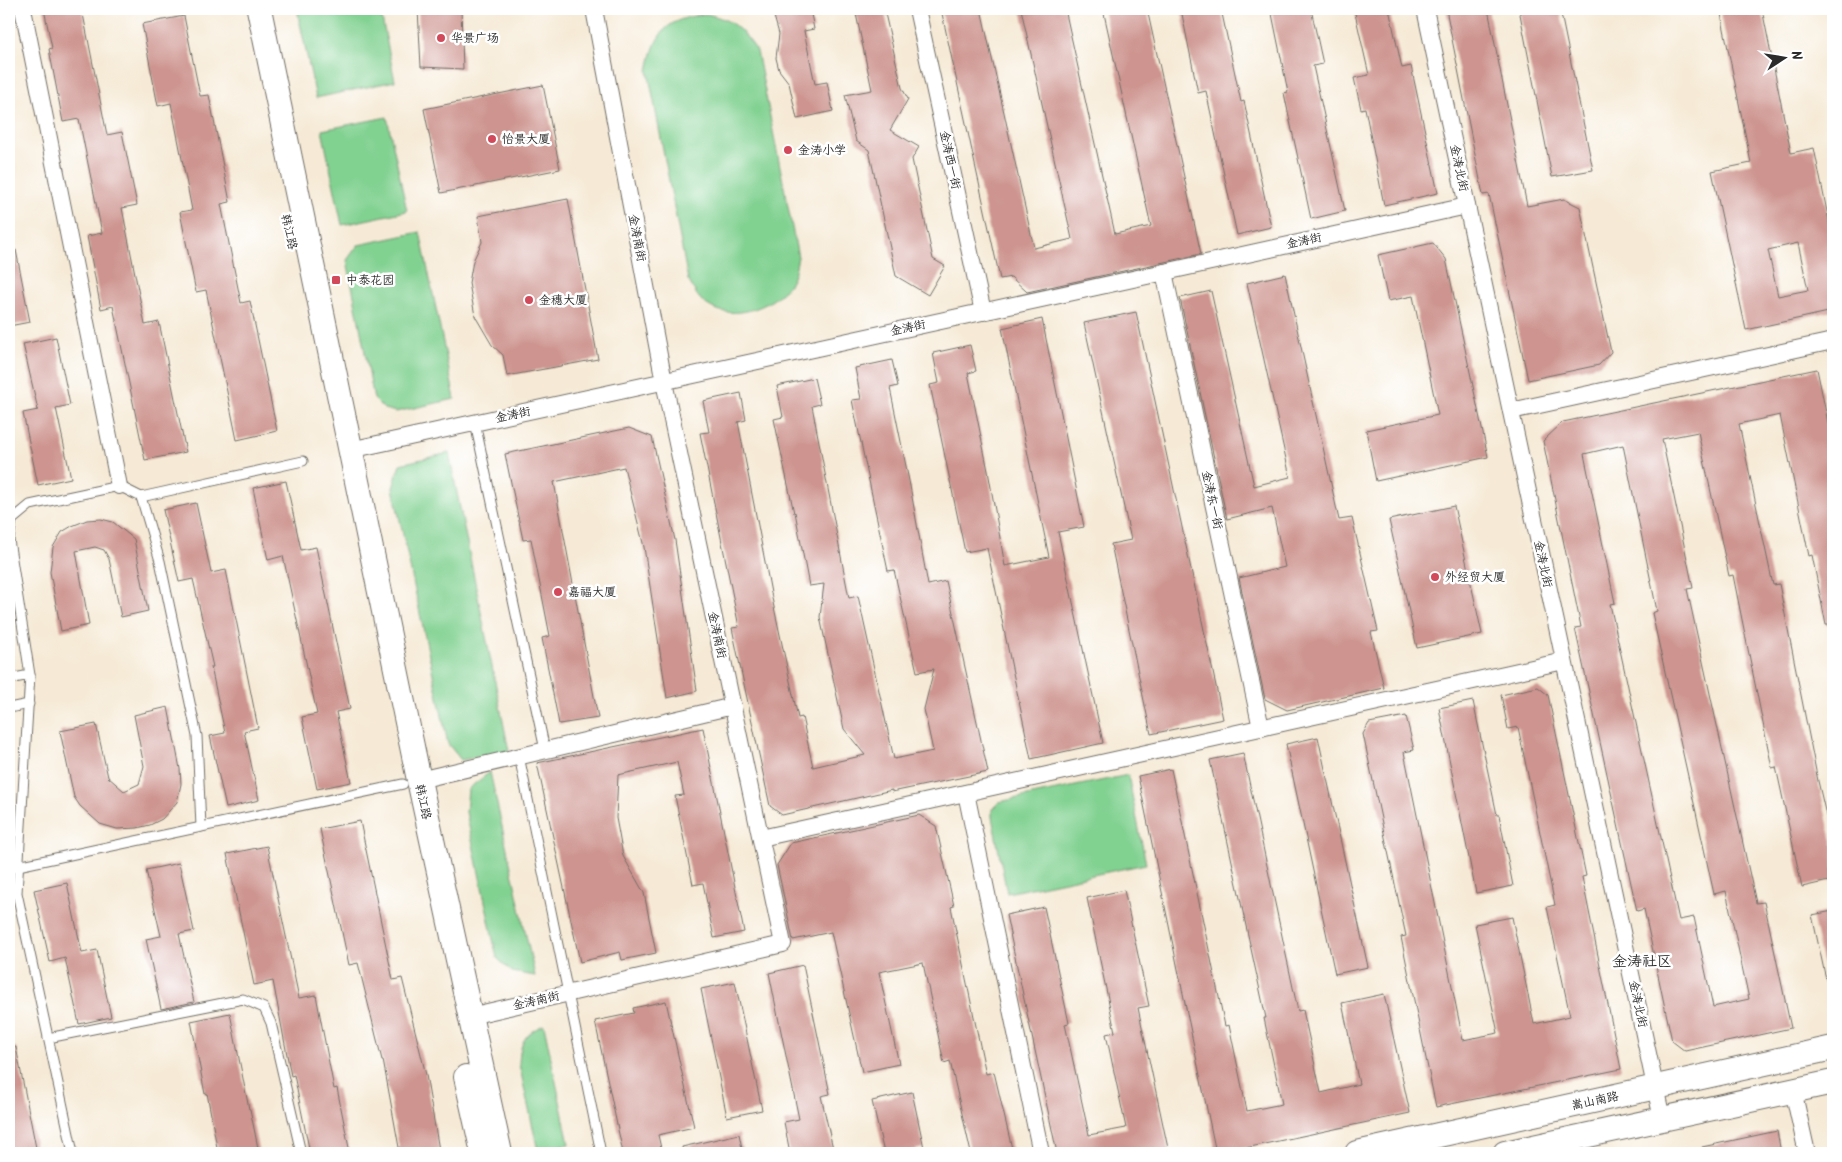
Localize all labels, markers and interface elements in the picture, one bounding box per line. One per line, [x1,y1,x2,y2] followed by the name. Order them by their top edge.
[451,29,499,48] place label: 华景广场
[435,32,447,44] marker: 华景广场
[1760,32,1810,82] north arrow
[1784,49,1807,62] text: N
[934,129,966,191] street label: 金涛西一街
[502,130,550,149] place label: 怡景大厦
[486,133,498,145] marker: 怡景大厦
[798,141,846,160] place label: 金涛小学
[1445,143,1473,193] street label: 金涛北街
[782,144,794,156] marker: 金涛小学
[276,212,302,252] street label: 韩江路
[623,213,651,263] street label: 金涛南街
[1284,228,1324,254] street label: 金涛街
[346,271,394,290] place label: 中泰花园
[330,274,342,286] marker: 中泰花园
[539,291,587,310] place label: 金穗大厦
[523,294,535,306] marker: 金穗大厦
[888,315,928,341] street label: 金涛街
[493,402,533,428] street label: 金涛街
[1196,469,1228,531] street label: 金涛东一街
[1529,539,1557,589] street label: 金涛北街
[1445,568,1505,587] place label: 外经贸大厦
[1429,571,1441,583] marker: 外经贸大厦
[568,583,616,602] place label: 嘉福大厦
[552,586,564,598] marker: 嘉福大厦
[703,610,731,660] street label: 金涛南街
[410,782,436,822] street label: 韩江路
[1612,950,1672,974] district label: 金涛社区
[1624,979,1652,1029] street label: 金涛北街
[510,986,562,1016] street label: 金涛南街
[1570,1087,1620,1115] street label: 嵩山南路

